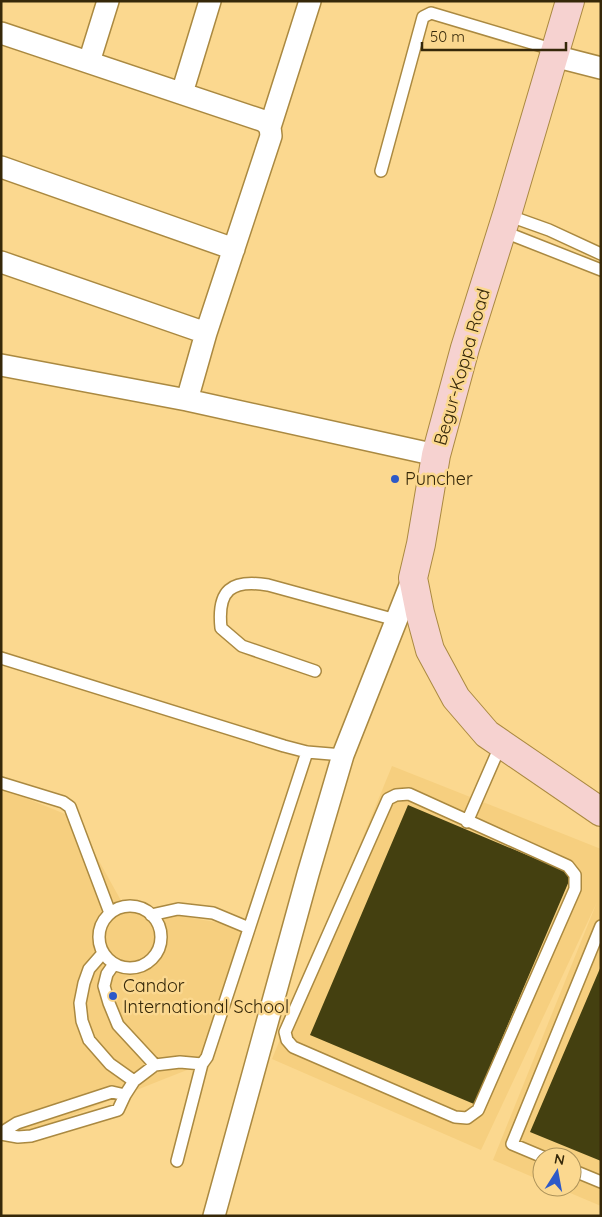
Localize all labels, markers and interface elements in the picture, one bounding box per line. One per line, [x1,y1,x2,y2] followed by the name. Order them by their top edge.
[422,20,566,52] scale bar
[430,27,465,46] text: 50 m
[428,286,495,448] street label: Begur-Koppa Road
[405,467,473,490] place label: Puncher
[389,473,401,485] marker: Puncher
[123,974,289,1018] place label: Candor International School
[107,990,119,1002] marker: Candor International School
[532,1147,582,1197] north arrow
[553,1149,566,1169] text: N

